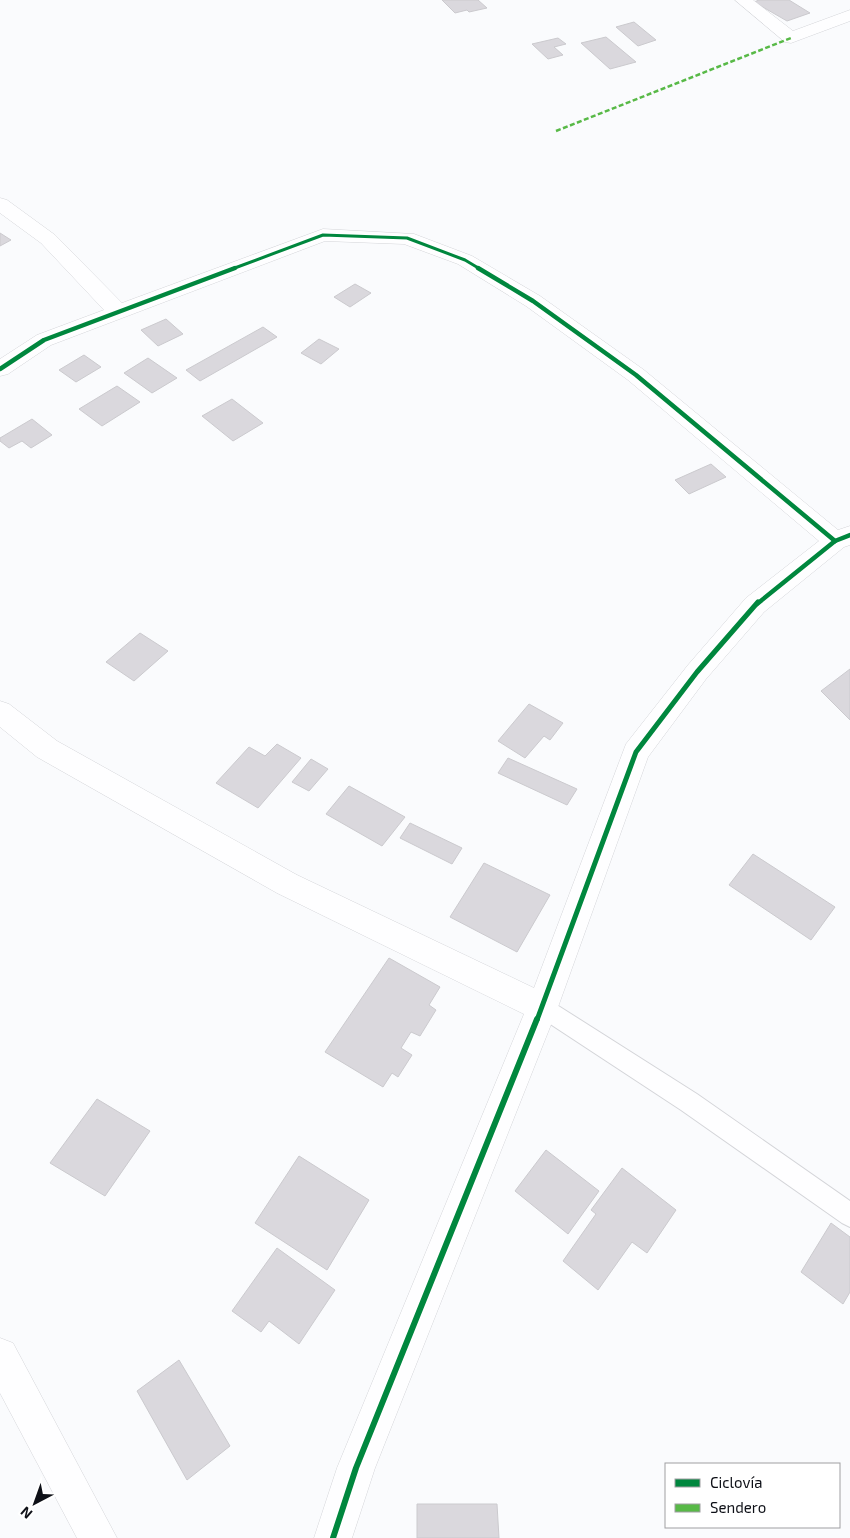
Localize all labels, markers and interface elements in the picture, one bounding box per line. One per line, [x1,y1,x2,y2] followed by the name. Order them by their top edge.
[665,1463,840,1528] legend
[710,1473,762,1491] text: Ciclovía
[10,1478,60,1528] north arrow
[710,1498,766,1516] text: Sendero
[17,1503,36,1523] text: N

